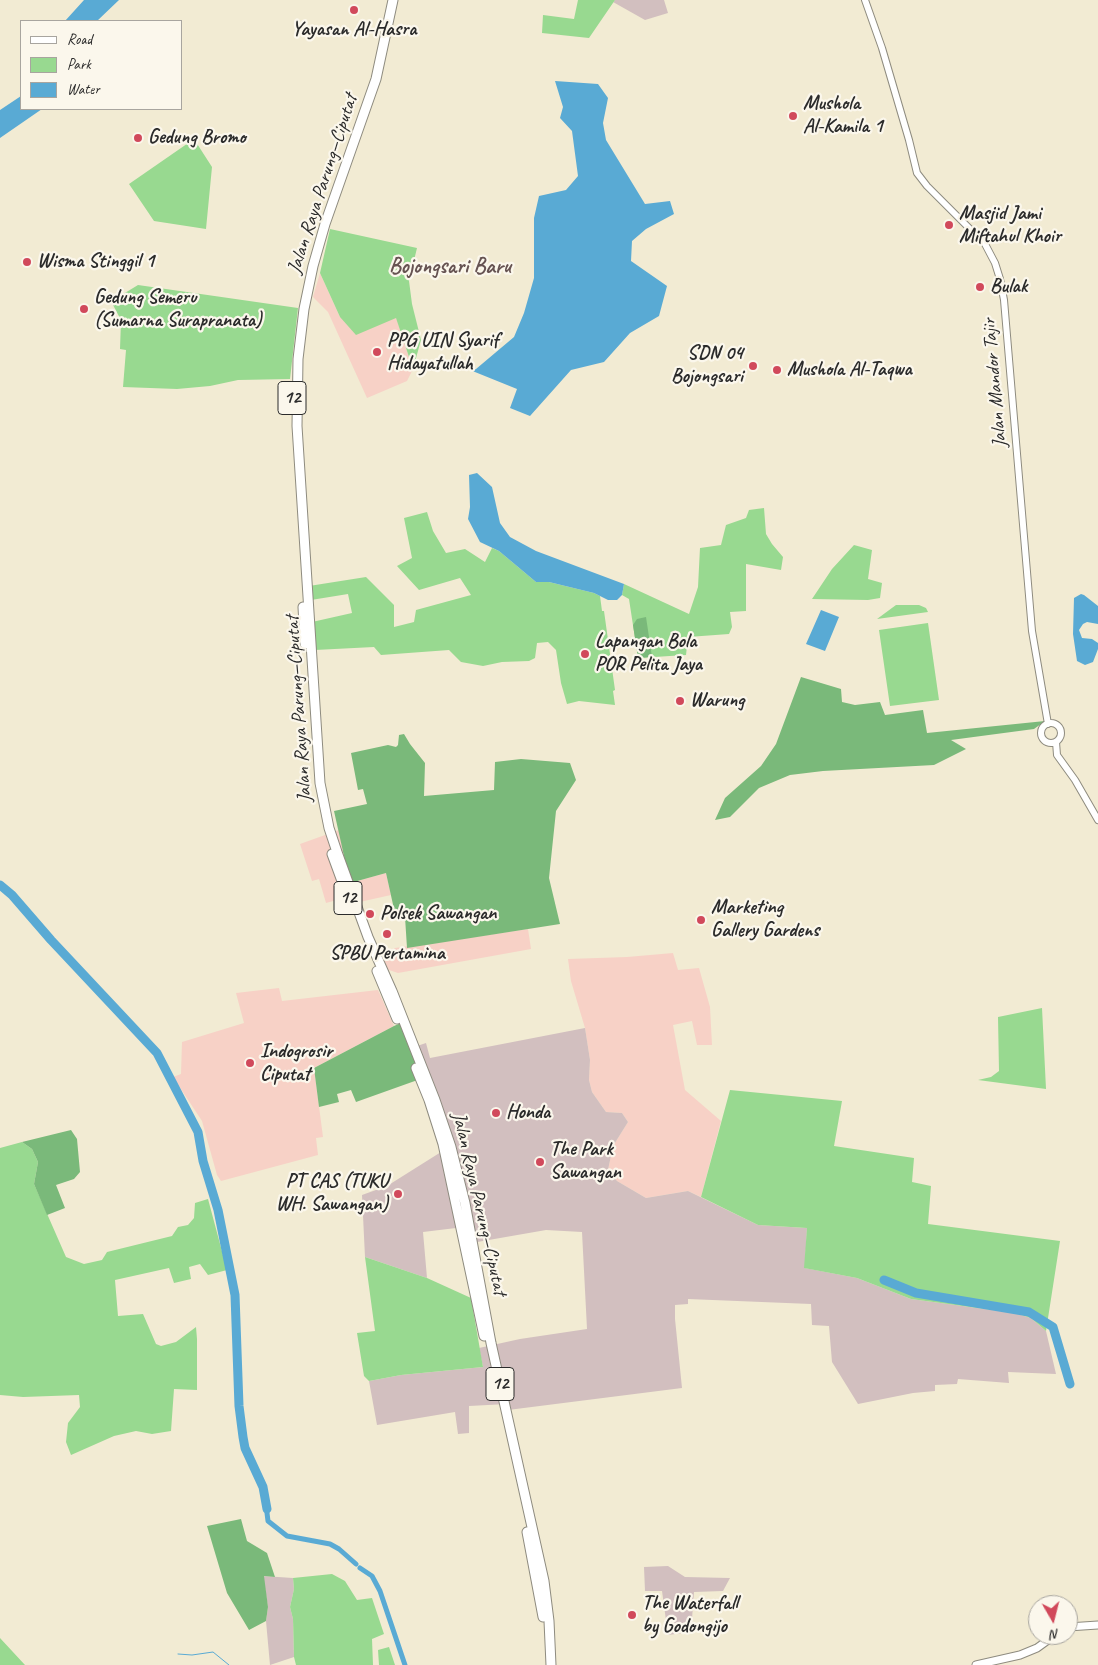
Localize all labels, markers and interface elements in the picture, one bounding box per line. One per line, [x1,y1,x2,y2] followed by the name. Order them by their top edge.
[348,4,360,16] marker: Yayasan Al-Hasra
[292,18,416,42] place label: Yayasan Al-Hasra
[20,20,182,110] legend
[67,30,92,49] text: Road
[67,55,91,74] text: Park
[67,80,100,99] text: Water
[283,91,363,277] street label: Jalan Raya Parung—Ciputat
[803,92,883,139] place label: Mushola Al-Kamila 1
[787,110,799,122] marker: Mushola Al-Kamila 1
[148,126,246,150] place label: Gedung Bromo
[132,132,144,144] marker: Gedung Bromo
[959,202,1061,249] place label: Masjid Jami Miftahul Khoir
[943,219,955,231] marker: Masjid Jami Miftahul Khoir
[37,250,154,274] place label: Wisma Stinggil 1
[389,254,511,280] district label: Bojongsari Baru
[21,256,33,268] marker: Wisma Stinggil 1
[990,275,1027,299] place label: Bulak
[974,281,986,293] marker: Bulak
[94,286,262,333] place label: Gedung Semeru (Sumarna Surapranata)
[78,303,90,315] marker: Gedung Semeru (Sumarna Surapranata)
[977,317,1013,449] street label: Jalan Mandor Tajir
[387,329,498,376] place label: PPG UIN Syarif Hidayatullah
[671,342,743,389] place label: SDN 04 Bojongsari
[371,346,383,358] marker: PPG UIN Syarif Hidayatullah
[787,358,912,382] place label: Mushola Al-Taqwa
[747,360,759,372] marker: SDN 04 Bojongsari
[771,364,783,376] marker: Mushola Al-Taqwa
[278,382,306,414] road number: 12
[280,615,318,803] street label: Jalan Raya Parung—Ciputat
[595,630,702,677] place label: Lapangan Bola POR Pelita Jaya
[579,648,591,660] marker: Lapangan Bola POR Pelita Jaya
[690,689,744,713] place label: Warung
[674,695,686,707] marker: Warung
[334,881,362,914] road number: 12
[711,896,819,943] place label: Marketing Gallery Gardens
[380,902,497,926] place label: Polsek Sawangan
[364,908,376,920] marker: Polsek Sawangan
[695,914,707,926] marker: Marketing Gallery Gardens
[381,928,393,940] marker: SPBU Pertamina
[329,942,445,966] place label: SPBU Pertamina
[260,1040,332,1087] place label: Indogrosir Ciputat
[244,1057,256,1069] marker: Indogrosir Ciputat
[506,1101,550,1125] place label: Honda
[490,1107,502,1119] marker: Honda
[446,1110,512,1298] street label: Jalan Raya Parung—Ciputat
[550,1138,621,1185] place label: The Park Sawangan
[534,1156,546,1168] marker: The Park Sawangan
[276,1170,388,1217] place label: PT CAS (TUKU WH. Sawangan)
[392,1188,404,1200] marker: PT CAS (TUKU WH. Sawangan)
[486,1368,514,1400] road number: 12
[642,1592,738,1639] place label: The Waterfall by Godongijo
[1028,1595,1078,1645] north arrow
[626,1609,638,1621] marker: The Waterfall by Godongijo
[1050,1625,1061,1643] text: N

